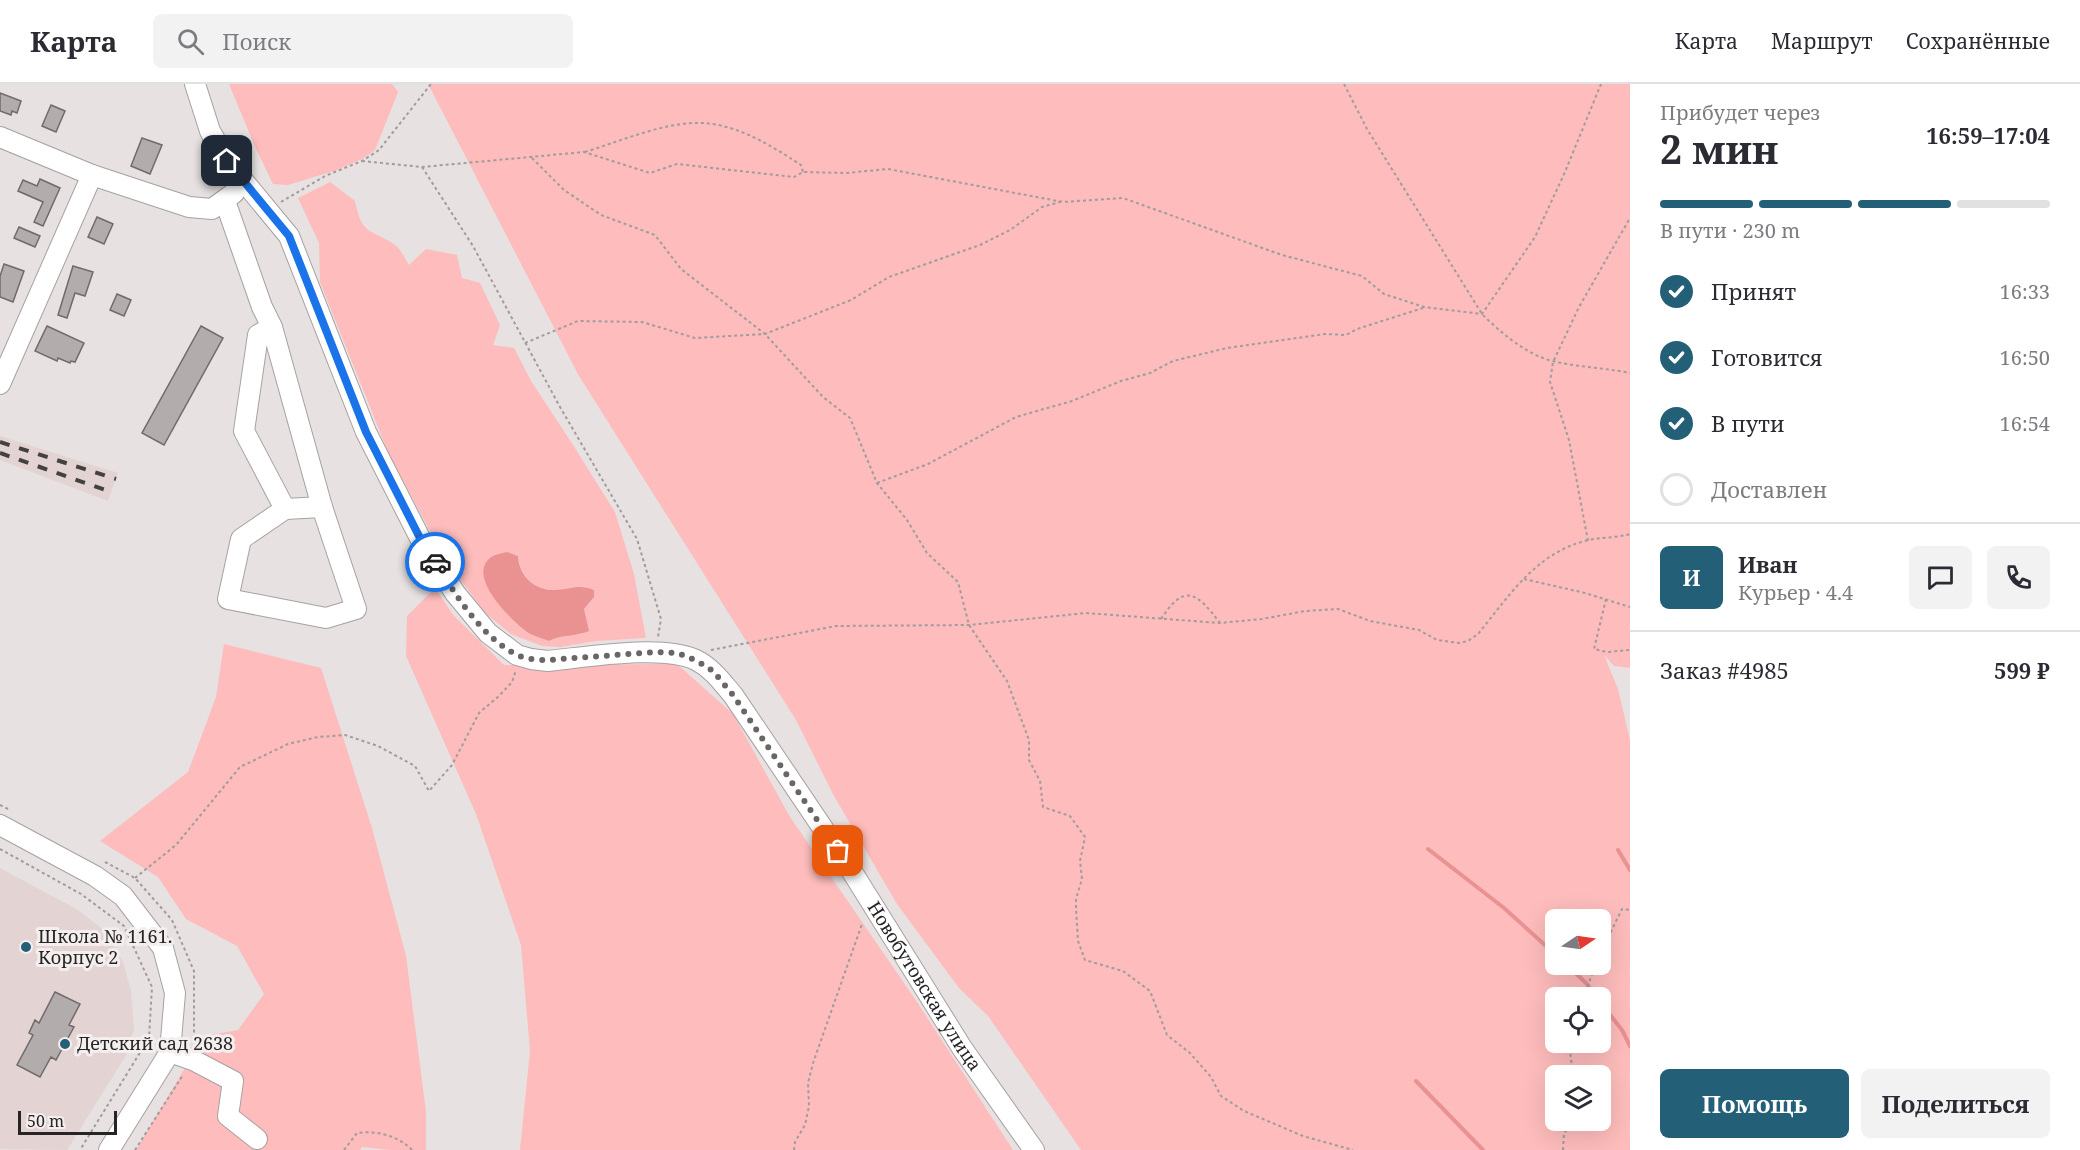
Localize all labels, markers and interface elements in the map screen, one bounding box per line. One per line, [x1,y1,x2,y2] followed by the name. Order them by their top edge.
[153,14,573,68] search box
[30,22,117,60] text: Карта
[174,25,207,58] icon: search
[222,26,291,56] text: Поиск
[1675,27,1738,55] text: Карта
[1771,27,1873,55] text: Маршрут
[1906,27,2050,55] text: Сохранённые
[1660,99,1820,126] text: Прибудет через
[1926,120,2050,150] text: 16:59–17:04
[1660,122,1778,175] text: 2 мин
[201,135,252,186] pin
[210,144,243,177] icon: home
[1660,217,1800,244] text: В пути · 230 m
[1660,275,1693,308] icon: check
[1711,276,1796,306] text: Принят
[2000,278,2050,305] text: 16:33
[1660,341,1693,374] icon: check
[1711,342,1823,372] text: Готовится
[2000,344,2050,371] text: 16:50
[1660,407,1693,440] icon: check
[1711,408,1785,438] text: В пути
[2000,410,2050,437] text: 16:54
[1711,474,1827,504] text: Доставлен
[405,532,465,592] courier
[419,546,452,579] icon: car
[1909,546,1972,609] button: chat
[1987,546,2050,609] button: phone
[1738,549,1797,579] text: Иван
[1682,562,1701,592] text: И
[1738,579,1853,606] text: Курьер · 4.4
[1660,655,1789,685] text: Заказ #4985
[1994,655,2050,685] text: 599 ₽
[812,825,863,876] pin
[821,834,854,867] icon: bag
[862,896,987,1075] street label: Новобутовская улица
[1545,909,1611,975] north arrow
[1545,909,1611,1131] map controls
[38,924,172,969] place label: Школа № 1161. Корпус 2
[19,940,33,954] marker: Школа № 1161. Корпус 2
[1545,987,1611,1053] button: locate
[77,1031,233,1055] place label: Детский сад 2638
[58,1037,72,1051] marker: Детский сад 2638
[1545,1065,1611,1131] button: layers
[1660,1069,1849,1138] button: Помощь
[1861,1069,2050,1138] button: Поделиться
[18,1108,117,1136] scale bar
[27,1110,64,1132] text: 50 m

